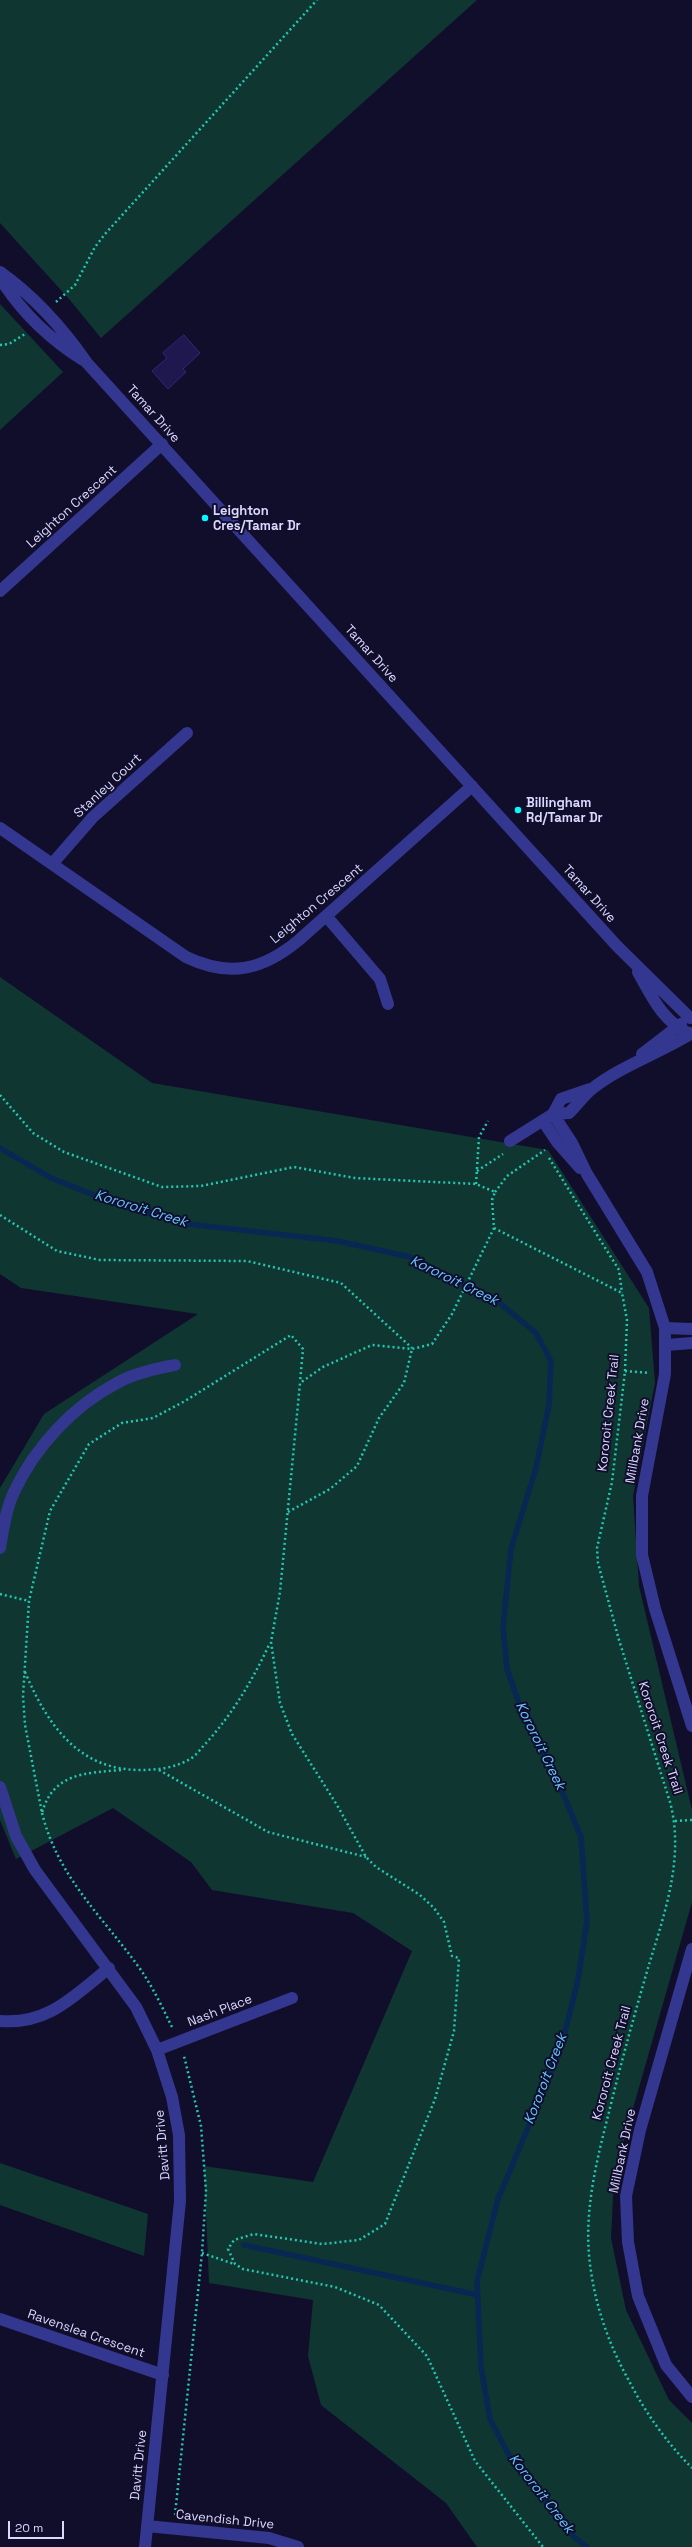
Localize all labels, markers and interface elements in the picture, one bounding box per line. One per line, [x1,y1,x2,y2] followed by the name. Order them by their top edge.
[123,382,183,446] street label: Tamar Drive
[24,462,120,552] street label: Leighton Crescent
[213,503,301,534] place label: Leighton Cres/Tamar Dr
[200,513,210,523] marker: Leighton Cres/Tamar Dr
[341,622,401,686] street label: Tamar Drive
[71,751,145,821] street label: Stanley Court
[526,795,603,826] place label: Billingham Rd/Tamar Dr
[513,805,523,815] marker: Billingham Rd/Tamar Dr
[268,861,366,947] street label: Leighton Crescent
[559,862,619,926] street label: Tamar Drive
[93,1187,189,1231] water label: Kororoit Creek
[407,1252,501,1310] water label: Kororoit Creek
[595,1354,623,1472] street label: Kororoit Creek Trail
[623,1397,653,1485] street label: Millbank Drive
[634,1680,686,1796] street label: Kororoit Creek Trail
[511,1699,569,1793] water label: Kororoit Creek
[185,1992,255,2030] street label: Nash Place
[589,2004,635,2122] street label: Kororoit Creek Trail
[521,2031,571,2127] water label: Kororoit Creek
[606,2107,640,2195] street label: Millbank Drive
[152,2109,174,2181] street label: Davitt Drive
[25,2307,147,2361] street label: Ravenslea Crescent
[128,2429,150,2501] street label: Davitt Drive
[505,2451,577,2537] water label: Kororoit Creek
[175,2507,275,2533] street label: Cavendish Drive
[10,2513,66,2539] scale bar
[15,2520,43,2536] text: 20 m

